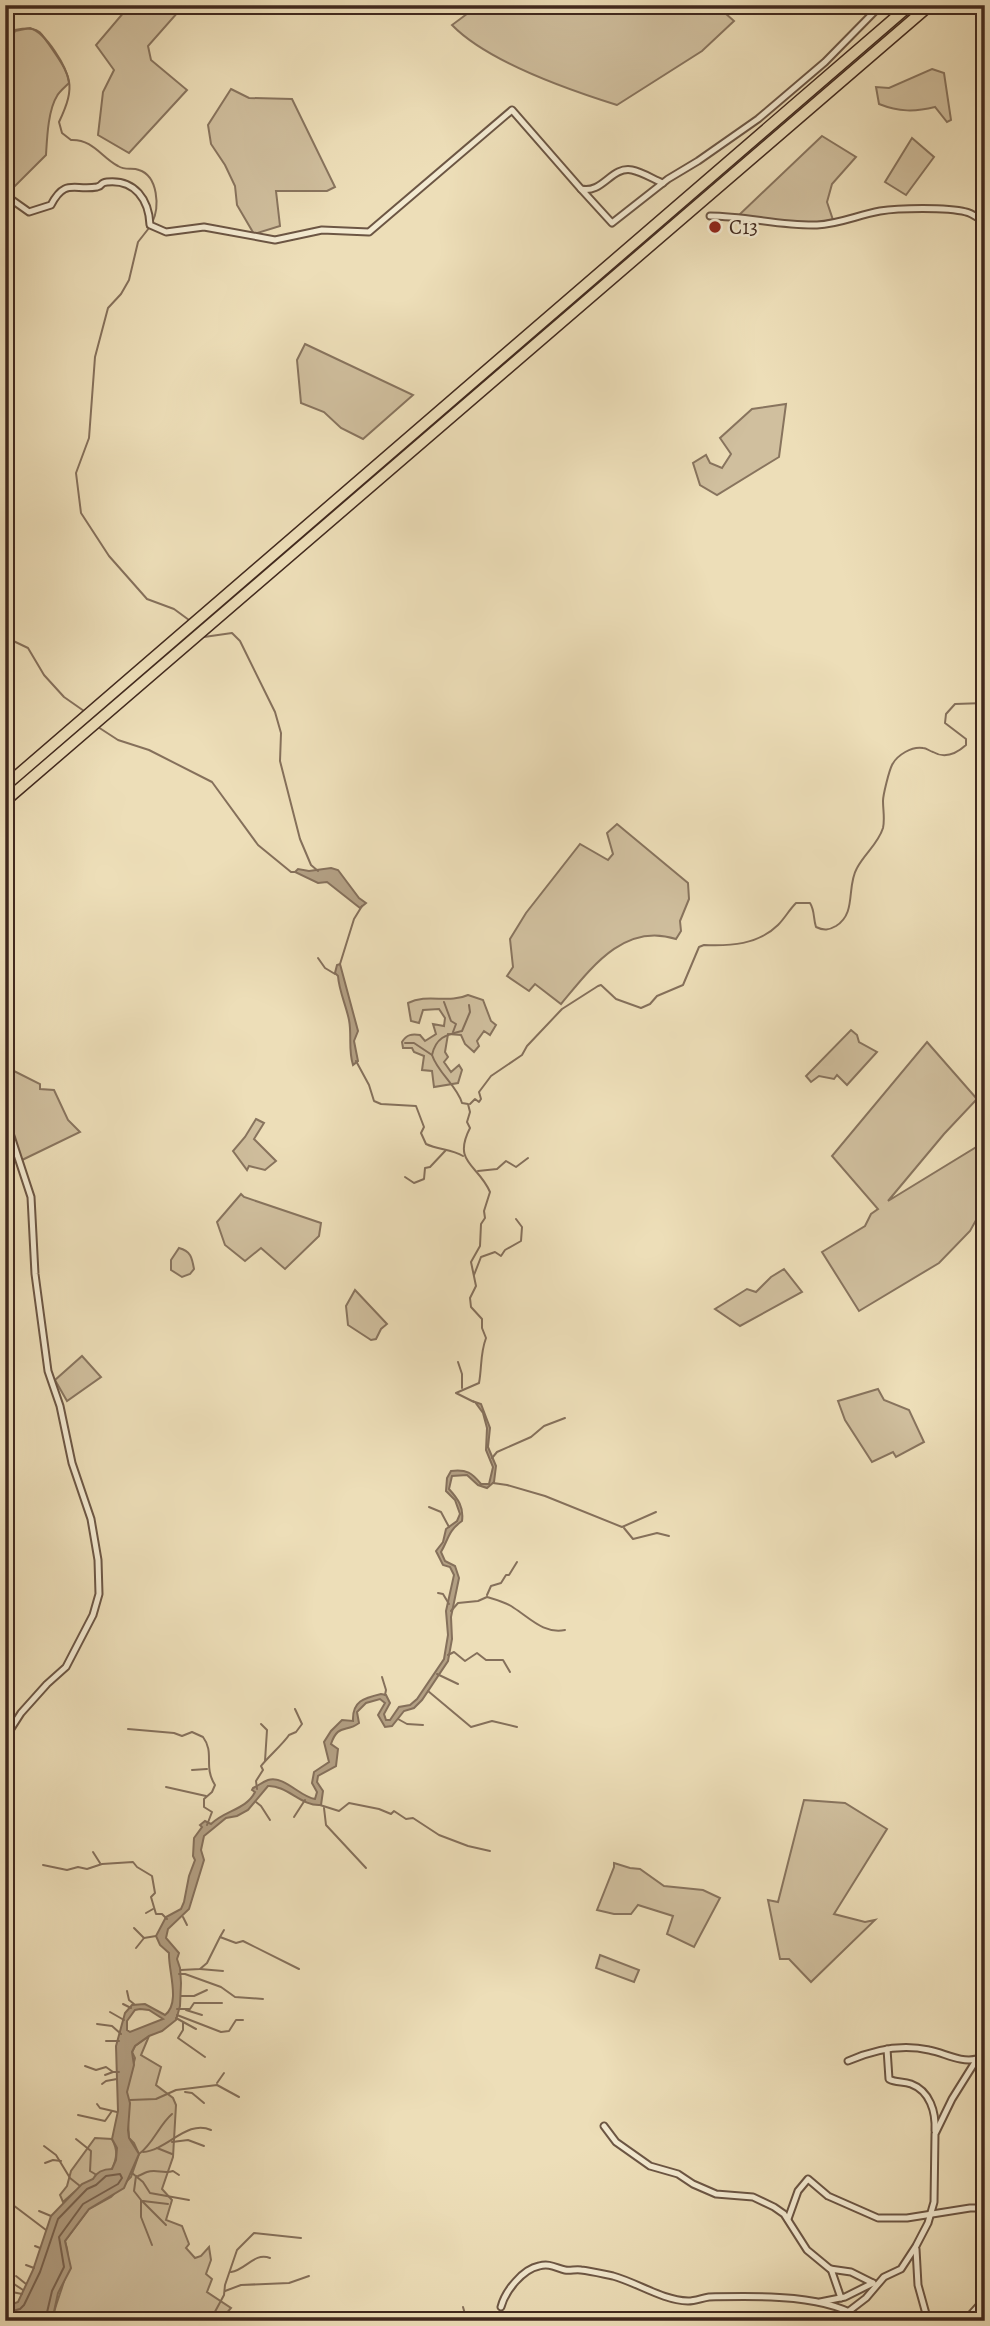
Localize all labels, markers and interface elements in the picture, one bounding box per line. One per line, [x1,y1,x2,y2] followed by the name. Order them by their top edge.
[729,213,758,241] place label: C13
[707,219,723,235] marker: C13

